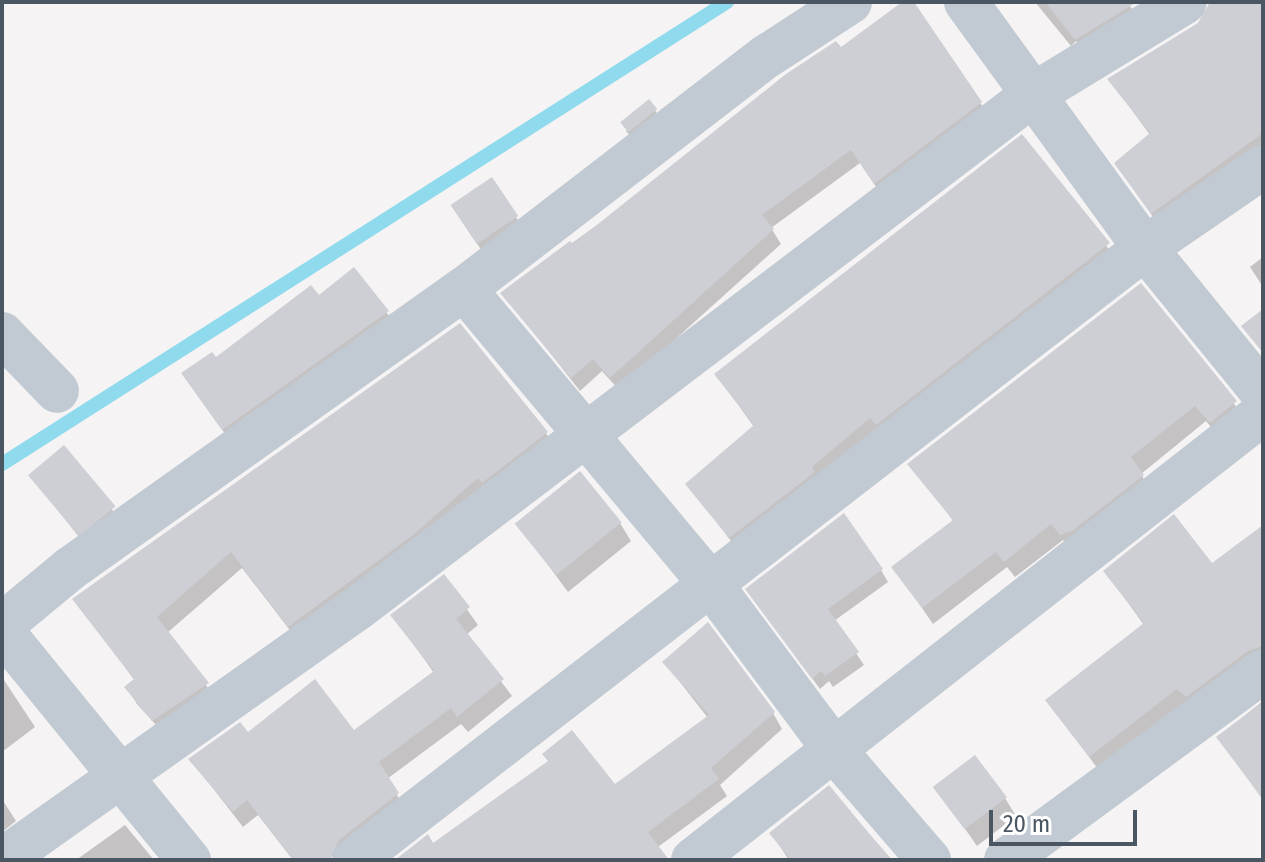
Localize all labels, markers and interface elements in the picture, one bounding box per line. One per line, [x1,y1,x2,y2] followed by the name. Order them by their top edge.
[993,794,1141,844] scale bar
[1003,810,1050,838] text: 20 m

